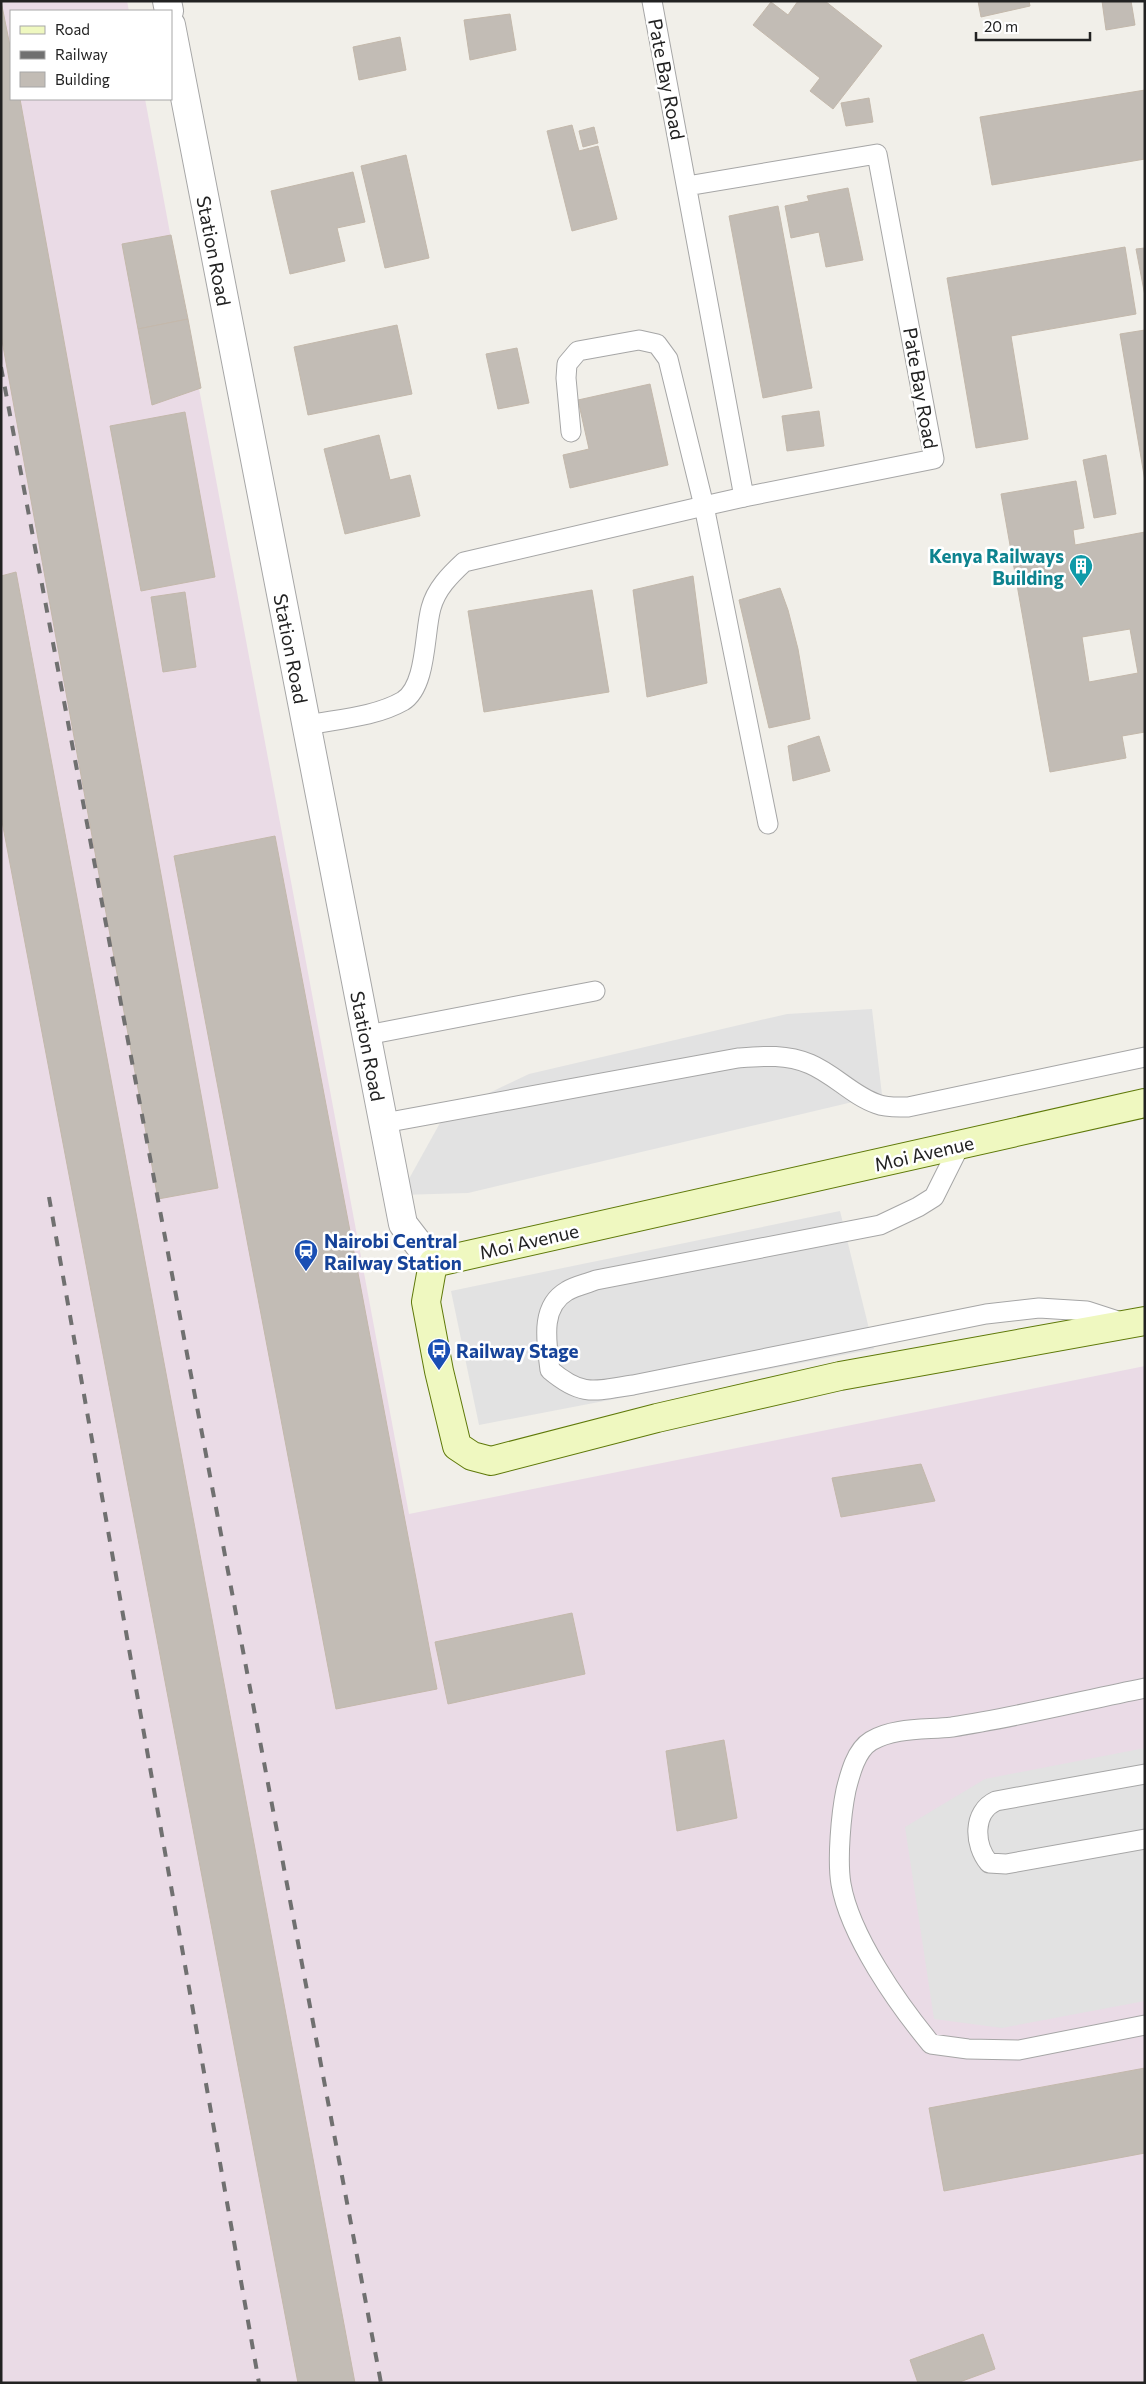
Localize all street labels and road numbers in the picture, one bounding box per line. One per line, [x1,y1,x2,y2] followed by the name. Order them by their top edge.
[644,16,690,142] street label: Pate Bay Road
[193,194,237,308] street label: Station Road
[899,325,943,451] street label: Pate Bay Road
[270,591,314,705] street label: Station Road
[347,989,390,1103] street label: Station Road
[872,1130,976,1176] street label: Moi Avenue
[477,1218,581,1264] street label: Moi Avenue

